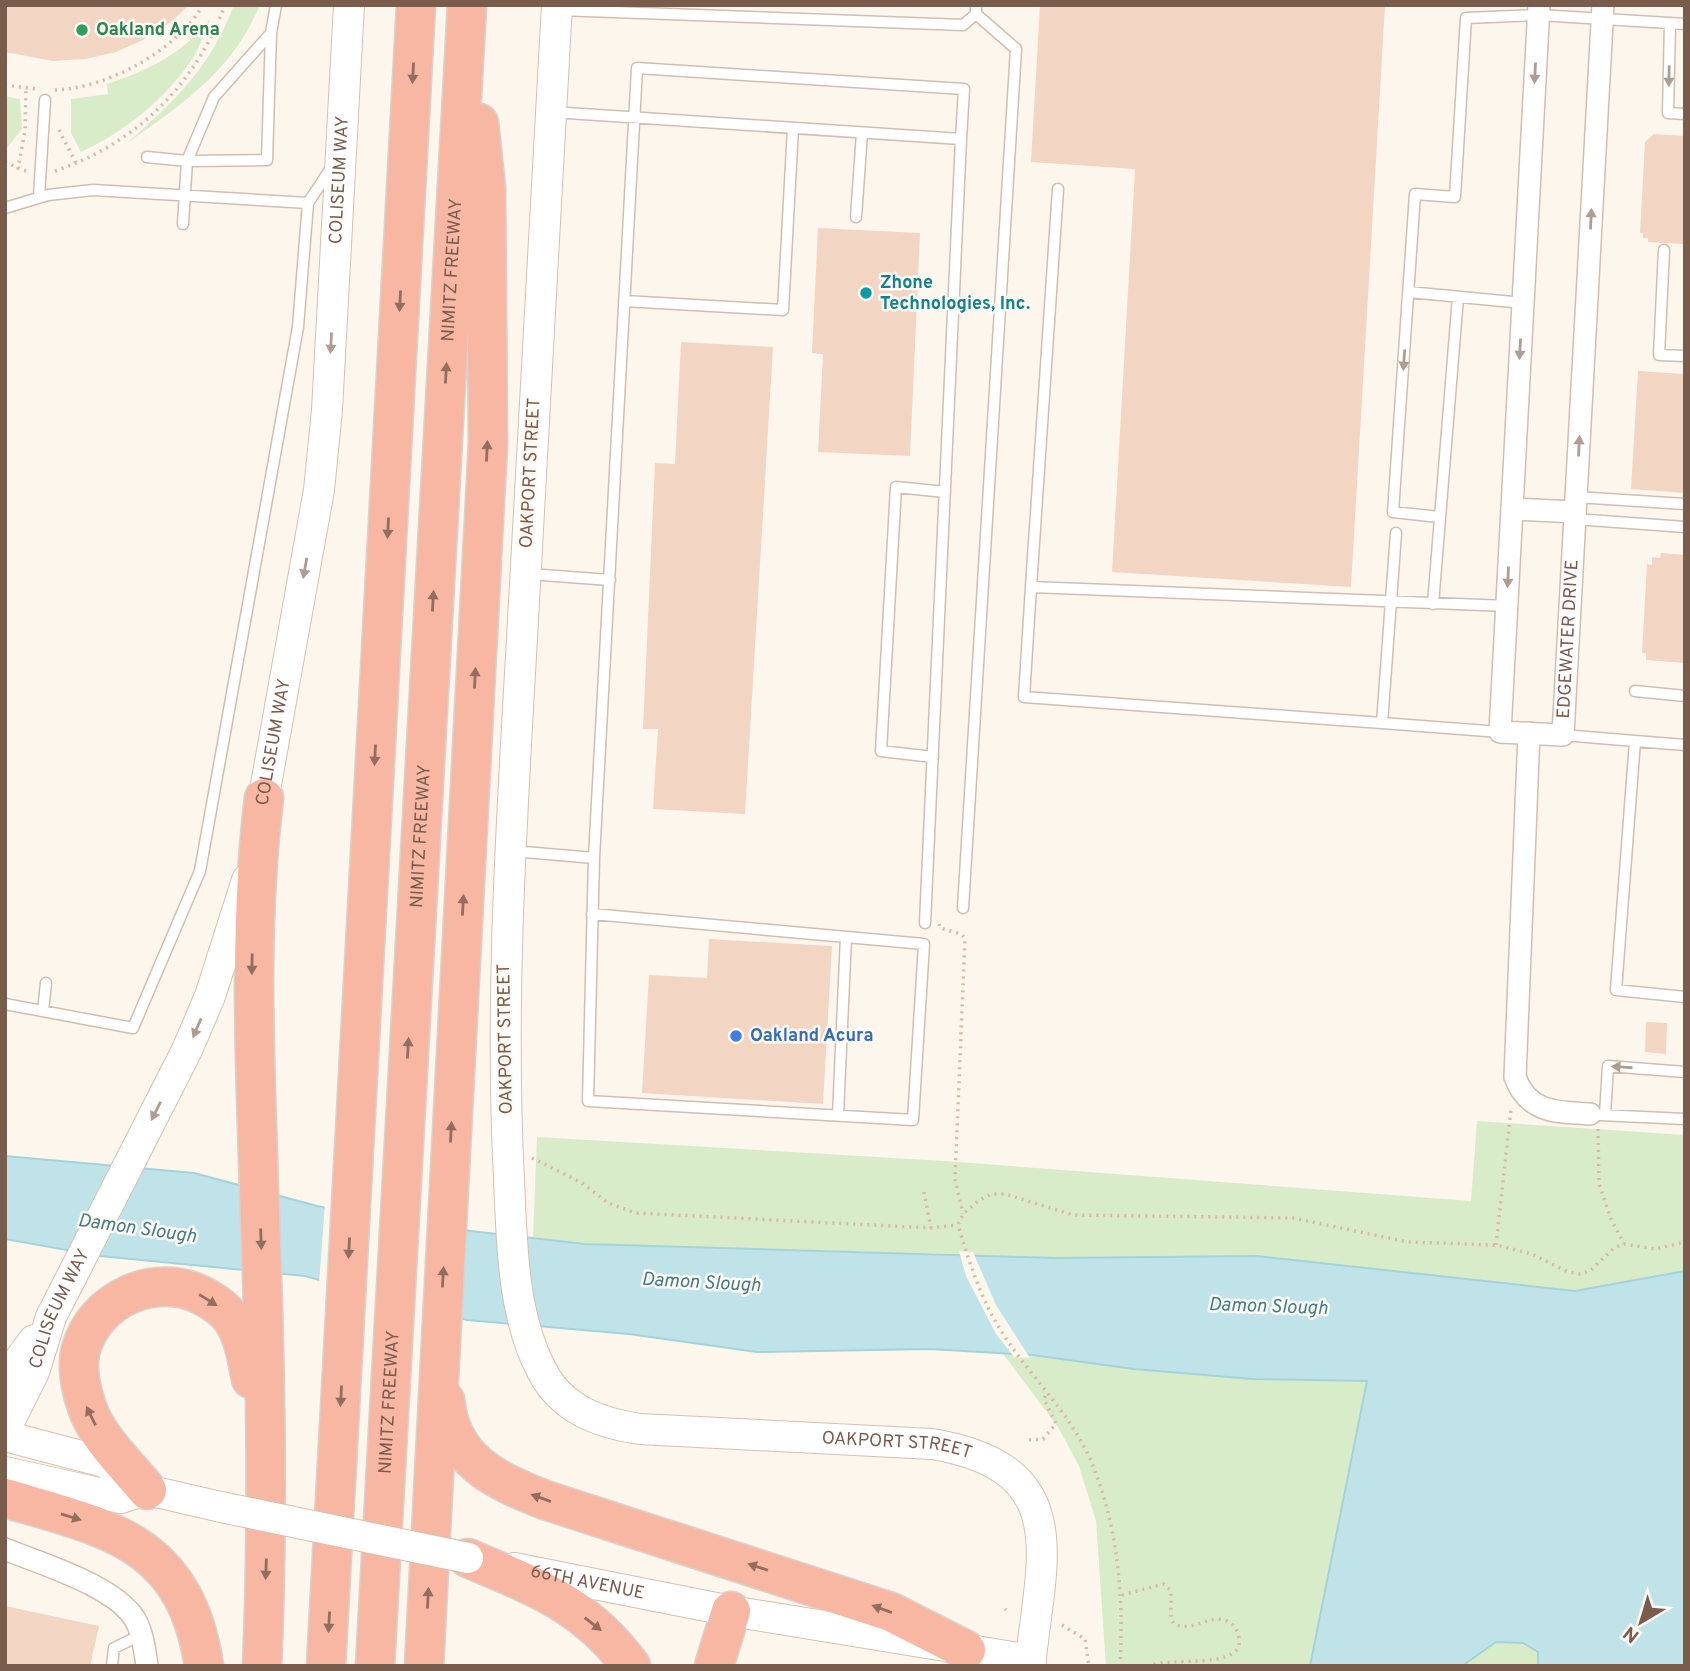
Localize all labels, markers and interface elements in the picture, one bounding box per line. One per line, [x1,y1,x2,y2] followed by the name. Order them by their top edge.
[96,19,220,42] place label: Oakland Arena
[74,22,90,38] marker: Oakland Arena
[407,63,418,85] one-way arrow
[1530,63,1541,85] one-way arrow
[1663,66,1674,88] one-way arrow
[325,115,354,245] street label: COLISEUM WAY
[437,198,468,342] street label: NIMITZ FREEWAY
[1586,208,1597,230] one-way arrow
[880,272,1030,316] place label: Zhone Technologies, Inc.
[858,285,874,301] marker: Zhone Technologies, Inc.
[395,290,406,312] one-way arrow
[325,332,336,354] one-way arrow
[1514,339,1525,361] one-way arrow
[1398,349,1409,371] one-way arrow
[441,362,452,384] one-way arrow
[516,397,546,549] street label: OAKPORT STREET
[1573,435,1584,457] one-way arrow
[482,439,493,461] one-way arrow
[382,517,393,539] one-way arrow
[299,557,310,579] one-way arrow
[1552,559,1584,719] street label: EDGEWATER DRIVE
[1502,566,1513,588] one-way arrow
[428,589,439,611] one-way arrow
[470,666,481,688] one-way arrow
[251,677,296,807] street label: COLISEUM WAY
[370,744,381,766] one-way arrow
[406,764,436,909] street label: NIMITZ FREEWAY
[457,894,468,916] one-way arrow
[247,953,258,975] one-way arrow
[493,963,519,1115] street label: OAKPORT STREET
[191,1017,202,1038] one-way arrow
[750,1025,873,1048] place label: Oakland Acura
[728,1028,744,1044] marker: Oakland Acura
[403,1037,414,1059] one-way arrow
[1611,1061,1633,1072] one-way arrow
[150,1101,162,1121] one-way arrow
[445,1121,456,1143] one-way arrow
[76,1209,198,1249] water label: Damon Slough
[255,1228,267,1250] one-way arrow
[343,1238,354,1260] one-way arrow
[24,1245,95,1372] street label: COLISEUM WAY
[438,1266,449,1288] one-way arrow
[641,1268,762,1298] water label: Damon Slough
[198,1293,218,1306] one-way arrow
[1208,1293,1329,1321] water label: Damon Slough
[374,1330,405,1475] street label: NIMITZ FREEWAY
[335,1386,346,1408] one-way arrow
[86,1406,97,1426] one-way arrow
[821,1427,975,1465] street label: OAKPORT STREET
[530,1493,551,1504] one-way arrow
[60,1513,81,1523] one-way arrow
[261,1558,272,1580] one-way arrow
[529,1560,647,1605] street label: 66TH AVENUE
[747,1562,768,1572] one-way arrow
[422,1586,433,1608] one-way arrow
[1606,1587,1676,1657] north arrow
[872,1603,893,1614] one-way arrow
[323,1612,334,1634] one-way arrow
[583,1617,601,1632] one-way arrow
[1619,1620,1645,1647] text: N

